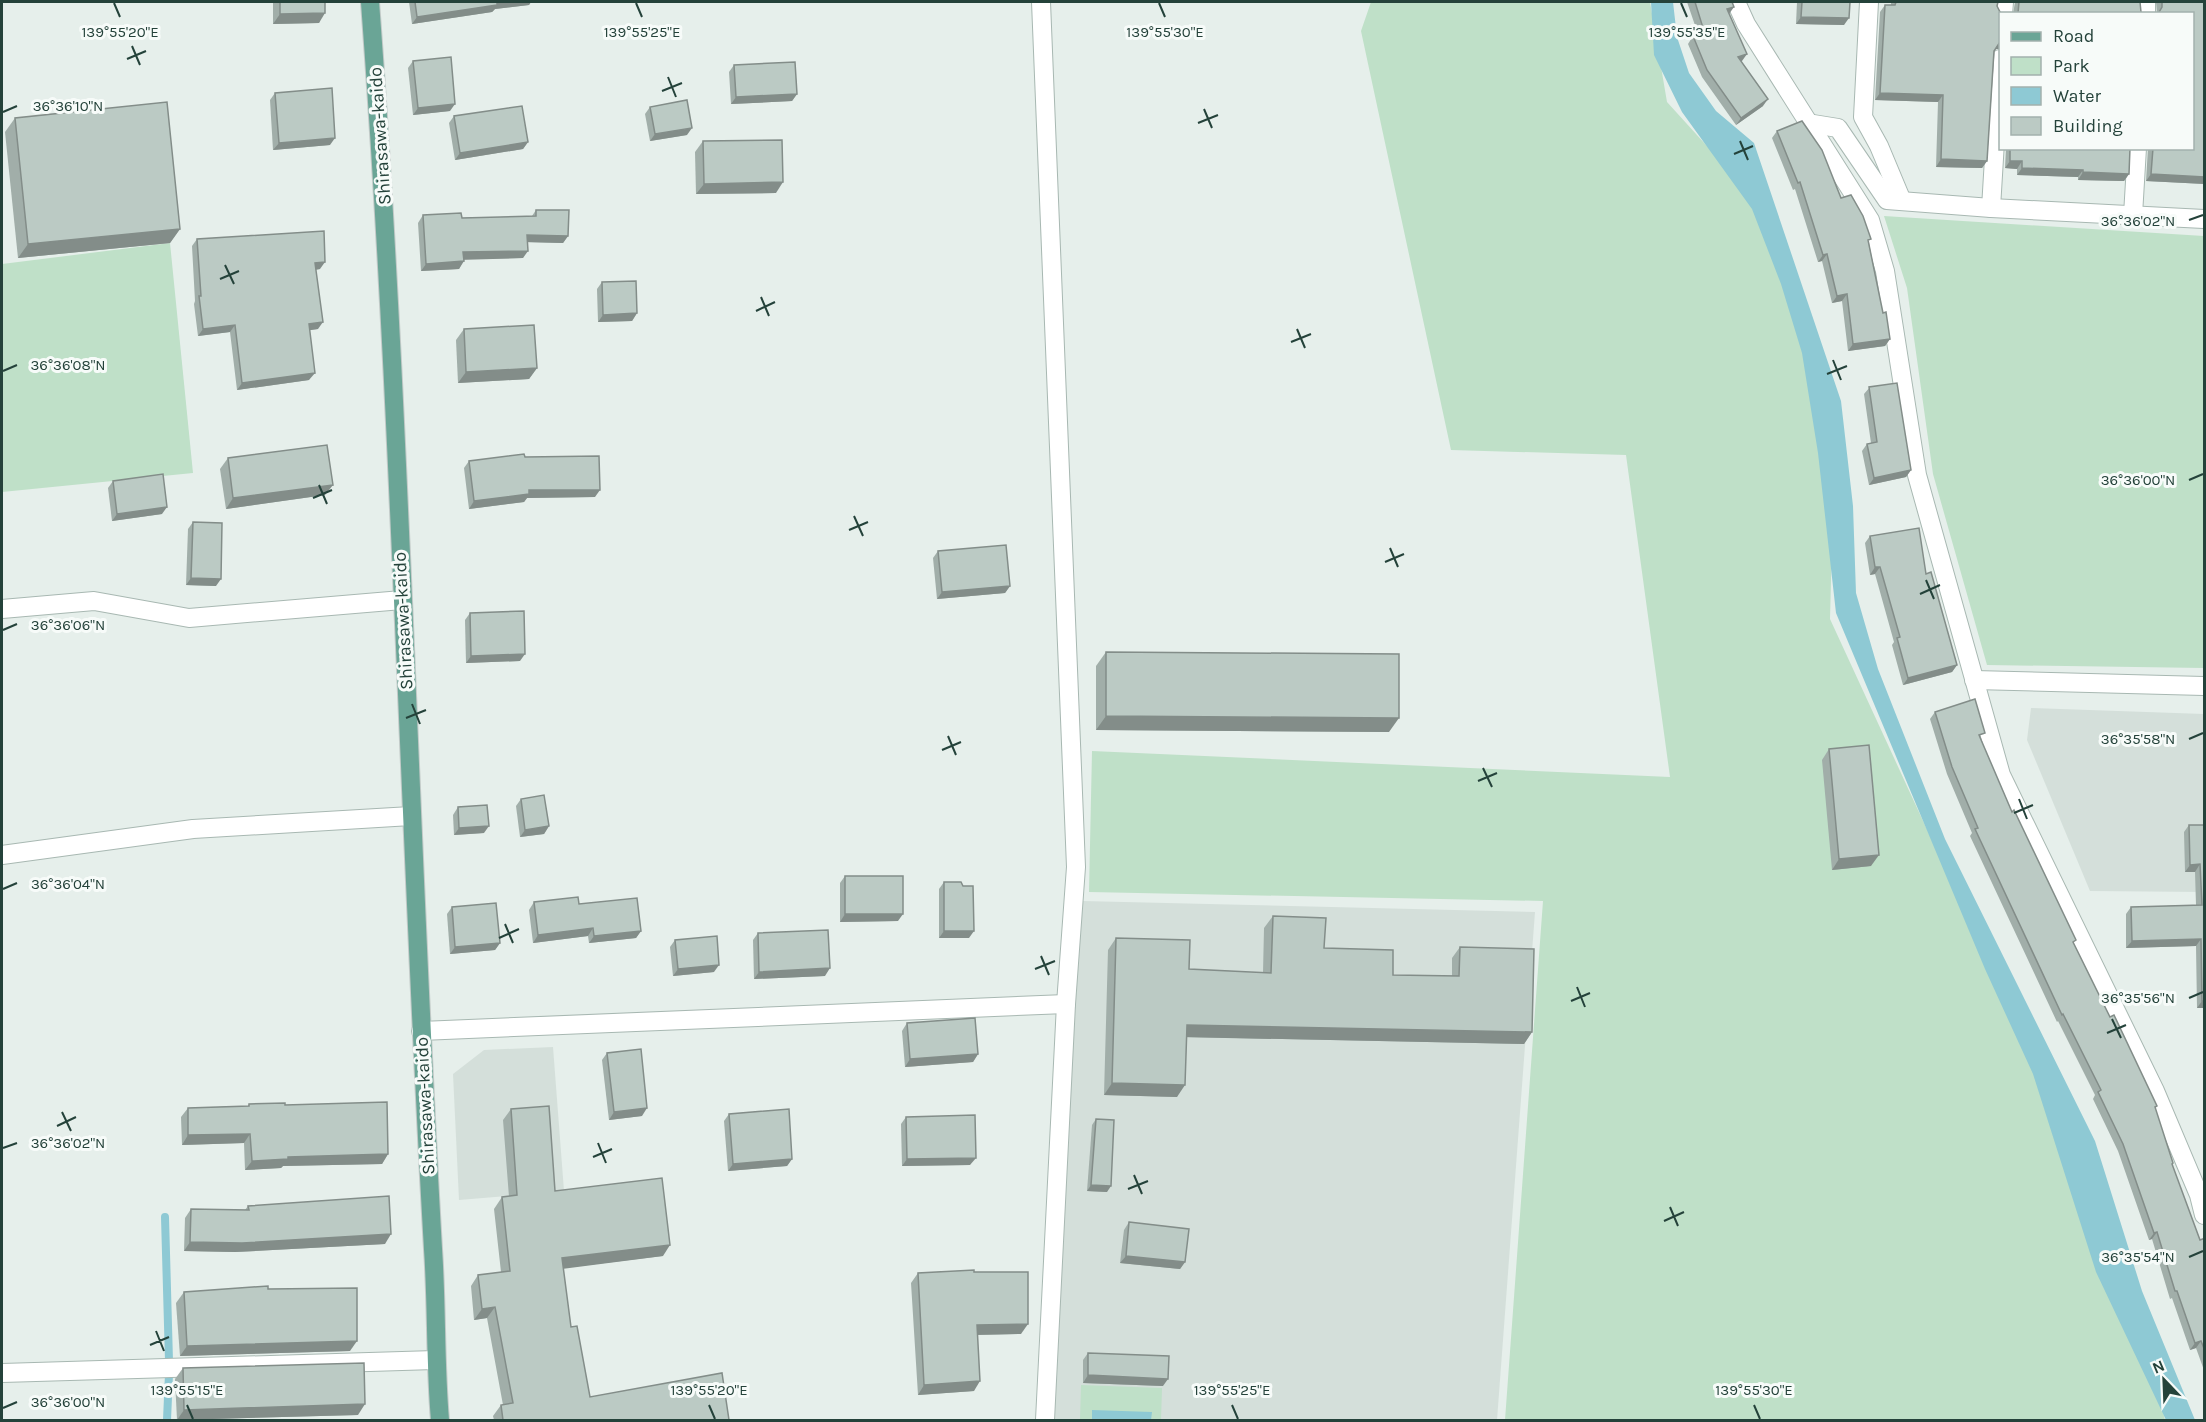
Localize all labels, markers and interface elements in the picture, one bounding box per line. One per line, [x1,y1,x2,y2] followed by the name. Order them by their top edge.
[1999,12,2194,150] legend
[81,23,159,41] text: 139°55'20"E
[604,23,680,41] text: 139°55'25"E
[1126,23,1204,41] text: 139°55'30"E
[1649,23,1725,41] text: 139°55'35"E
[2053,25,2094,47] text: Road
[2053,55,2090,77] text: Park
[364,66,396,206] street label: Shirasawa-kaido
[2053,85,2101,107] text: Water
[33,97,103,115] text: 36°36'10"N
[2053,115,2123,137] text: Building
[2101,212,2175,230] text: 36°36'02"N
[31,356,105,374] text: 36°36'08"N
[2101,471,2175,489] text: 36°36'00"N
[388,552,418,690] street label: Shirasawa-kaido
[31,616,105,634] text: 36°36'06"N
[2101,730,2175,748] text: 36°35'58"N
[31,875,105,893] text: 36°36'04"N
[2101,989,2175,1007] text: 36°35'56"N
[410,1037,440,1175] street label: Shirasawa-kaido
[31,1134,105,1152] text: 36°36'02"N
[2101,1248,2175,1266] text: 36°35'54"N
[2134,1350,2194,1410] north arrow
[2149,1356,2167,1378] text: N
[150,1381,224,1399] text: 139°55'15"E
[670,1381,748,1399] text: 139°55'20"E
[1194,1381,1270,1399] text: 139°55'25"E
[1715,1381,1793,1399] text: 139°55'30"E
[31,1393,105,1411] text: 36°36'00"N

